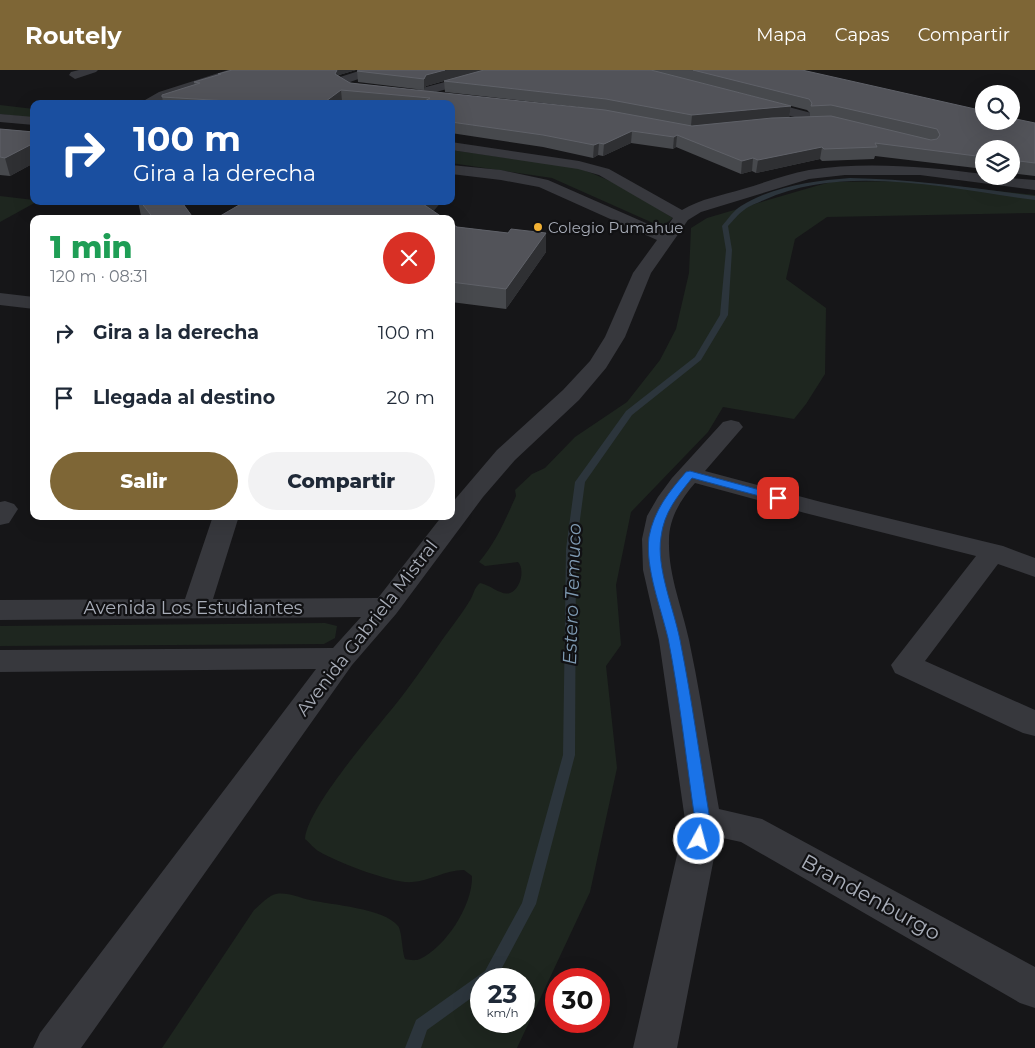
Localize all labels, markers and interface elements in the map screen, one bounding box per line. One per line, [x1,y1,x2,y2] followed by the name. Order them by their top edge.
[25,21,122,50] text: Routely
[756,24,807,46] text: Mapa
[835,24,890,46] text: Capas
[918,24,1010,46] text: Compartir
[975,85,1020,185] map controls
[975,85,1020,130] button: search
[133,117,241,160] text: 100 m
[50,120,115,185] icon: right
[975,140,1020,185] button: layers
[133,160,316,187] text: Gira a la derecha
[548,218,683,237] place label: Colegio Pumahue
[532,221,544,233] marker: Colegio Pumahue
[50,229,133,266] text: 1 min
[383,232,435,284] button: close
[50,267,148,286] text: 120 m · 08:31
[50,319,78,347] icon: right
[93,321,259,344] text: Gira a la derecha
[378,321,435,344] text: 100 m
[50,384,78,412] icon: arrive
[93,386,275,409] text: Llegada al destino
[387,386,435,409] text: 20 m
[50,452,238,510] button: Salir
[248,452,435,510] button: Compartir
[757,477,799,519] pin
[764,484,792,512] icon: arrive
[558,523,586,665] water label: Estero Temuco
[291,536,443,720] street label: Avenida Gabriela Mistral
[83,597,303,619] street label: Avenida Los Estudiantes
[672,812,724,864] position arrow
[797,848,945,946] street label: Brandenburgo
[545,968,610,1033] speed limit sign: 30
[488,979,517,1009] text: 23
[486,1005,519,1020] text: km/h

